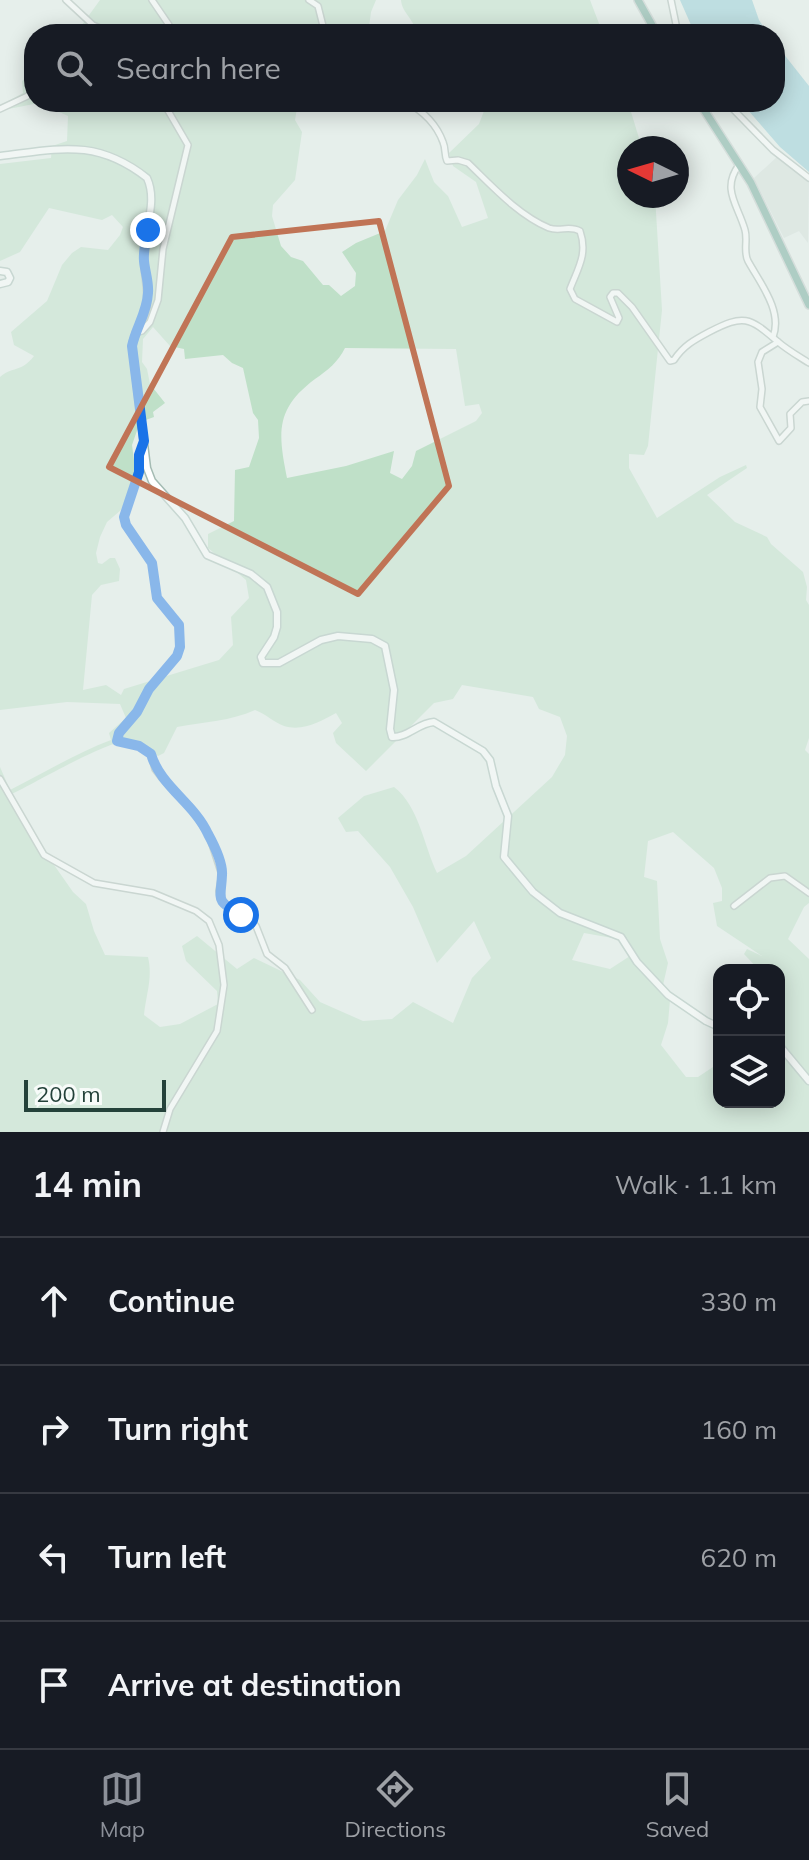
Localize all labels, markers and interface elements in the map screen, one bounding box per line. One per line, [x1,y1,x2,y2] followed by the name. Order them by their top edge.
[24,24,785,112] search box
[52,46,96,90] icon: search
[116,49,281,87] text: Search here
[617,136,689,208] north arrow
[130,212,166,248] route end
[223,897,259,933] route start
[713,964,785,1108] map controls
[713,964,785,1036] button: locate
[713,1036,785,1108] button: layers
[24,1076,166,1112] scale bar
[36,1080,101,1108] text: 200 m
[32,1163,142,1206] text: 14 min
[615,1168,777,1201] text: Walk · 1.1 km
[32,1279,76,1323] icon: ahead
[108,1282,235,1320] text: Continue
[701,1285,777,1318] text: 330 m
[32,1407,76,1451] icon: right
[108,1410,248,1448] text: Turn right
[701,1413,777,1446] text: 160 m
[32,1535,76,1579] icon: left
[108,1538,226,1576] text: Turn left
[701,1541,777,1574] text: 620 m
[32,1663,76,1707] icon: arrive
[108,1666,402,1704] text: Arrive at destination
[100,1767,145,1843] tab: Map
[345,1767,446,1843] tab: Directions
[646,1767,709,1843] tab: Saved

